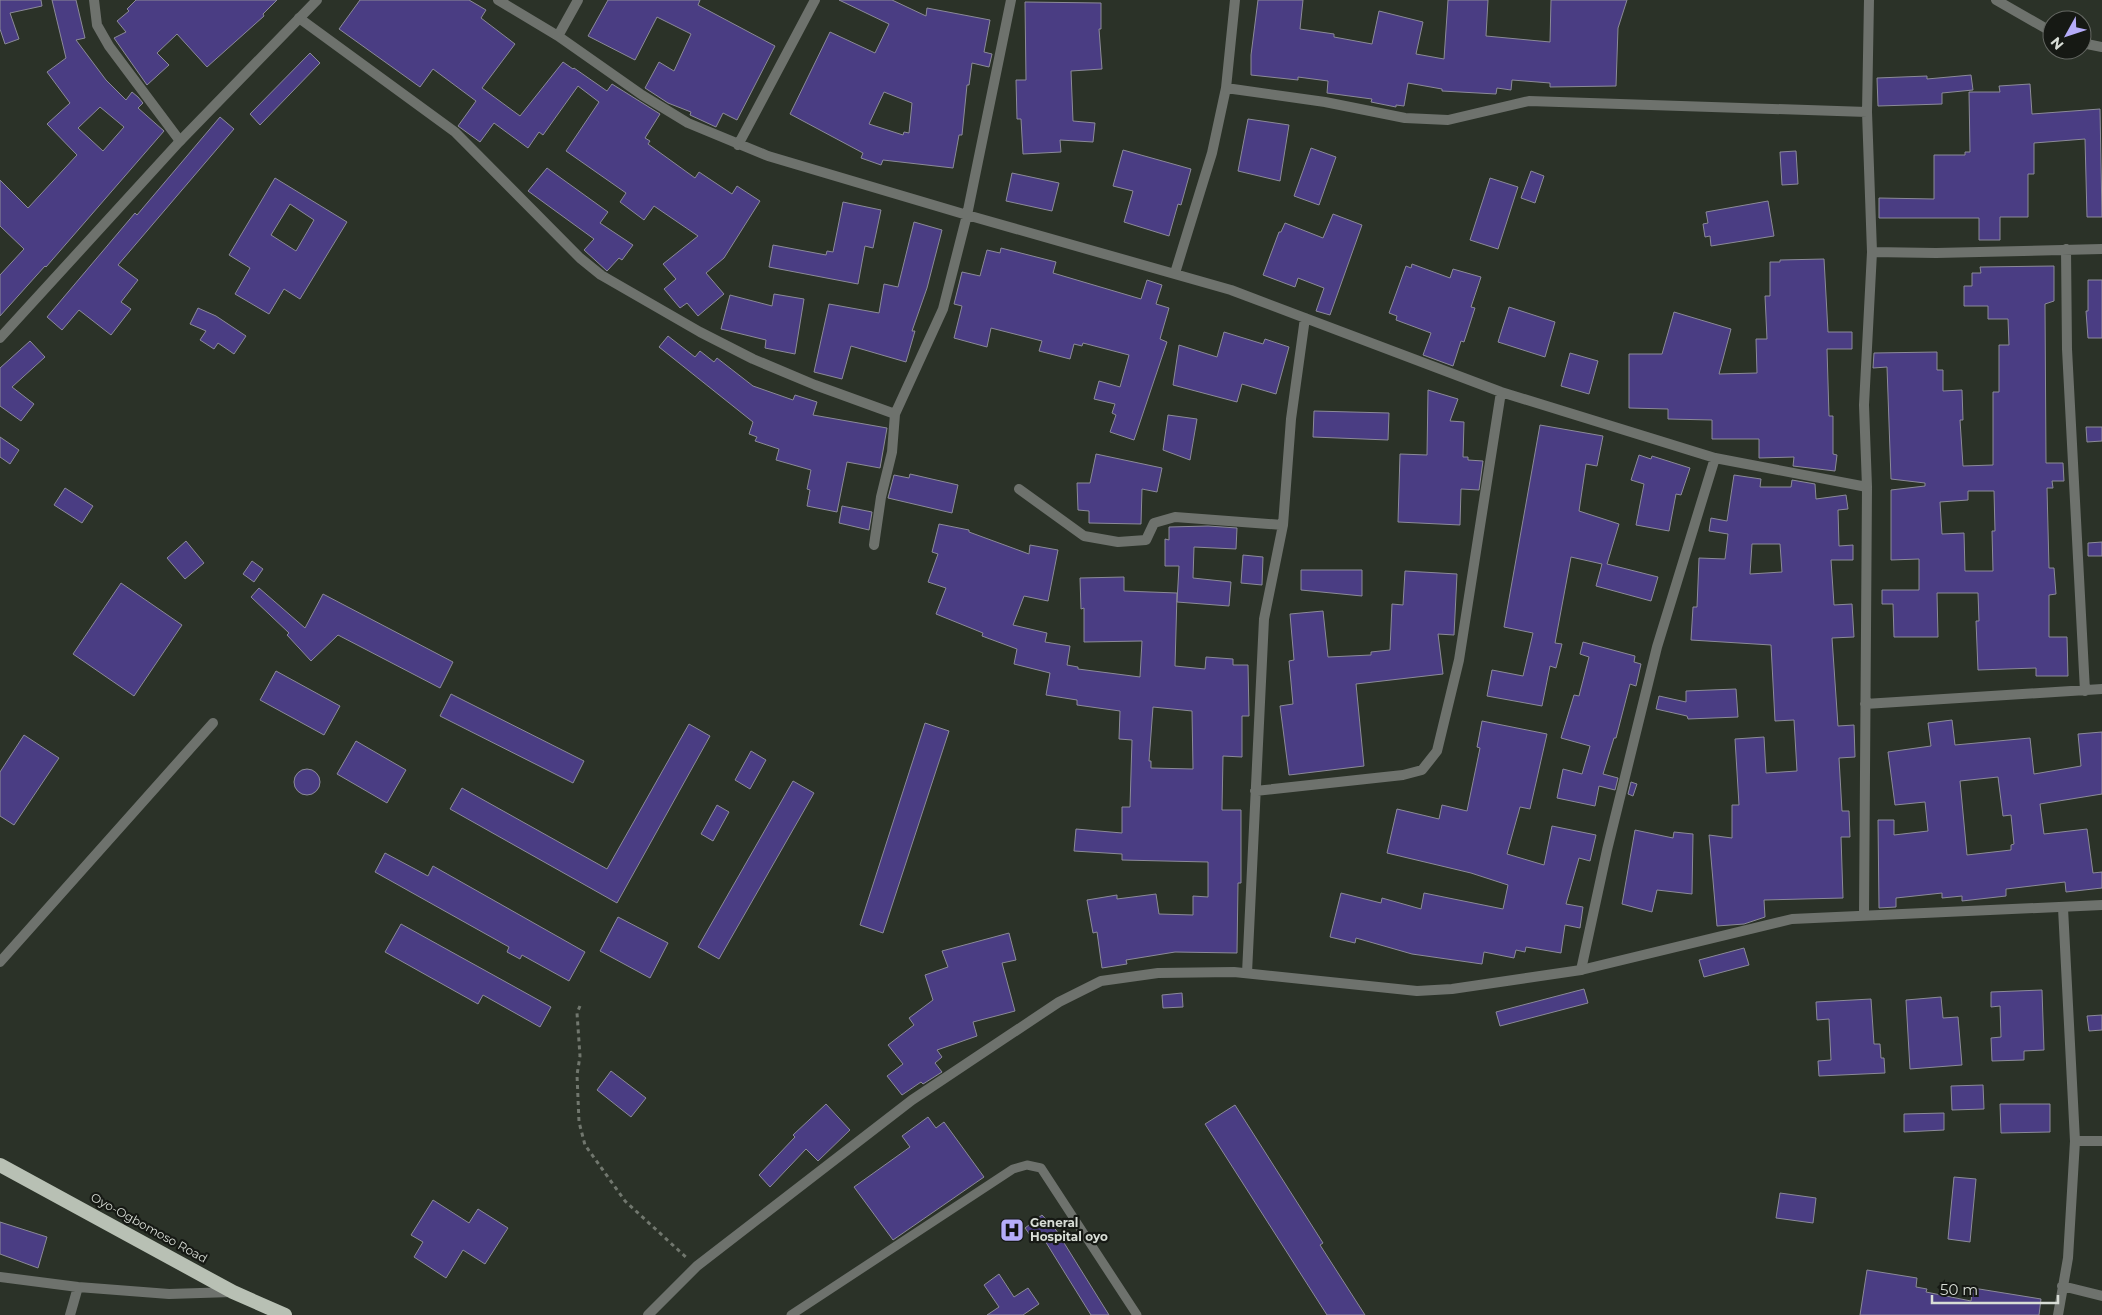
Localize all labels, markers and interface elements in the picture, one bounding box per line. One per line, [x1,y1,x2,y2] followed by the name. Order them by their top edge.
[2042,10,2092,60] north arrow
[2047,33,2068,53] text: N
[88,1189,210,1266] street label: Oyo-Ogbomoso Road
[1030,1215,1108,1244] place label: General Hospital oyo
[999,1217,1025,1243] hospital icon: General Hospital oyo
[1932,1272,2058,1304] scale bar
[1940,1280,1978,1299] text: 50 m

